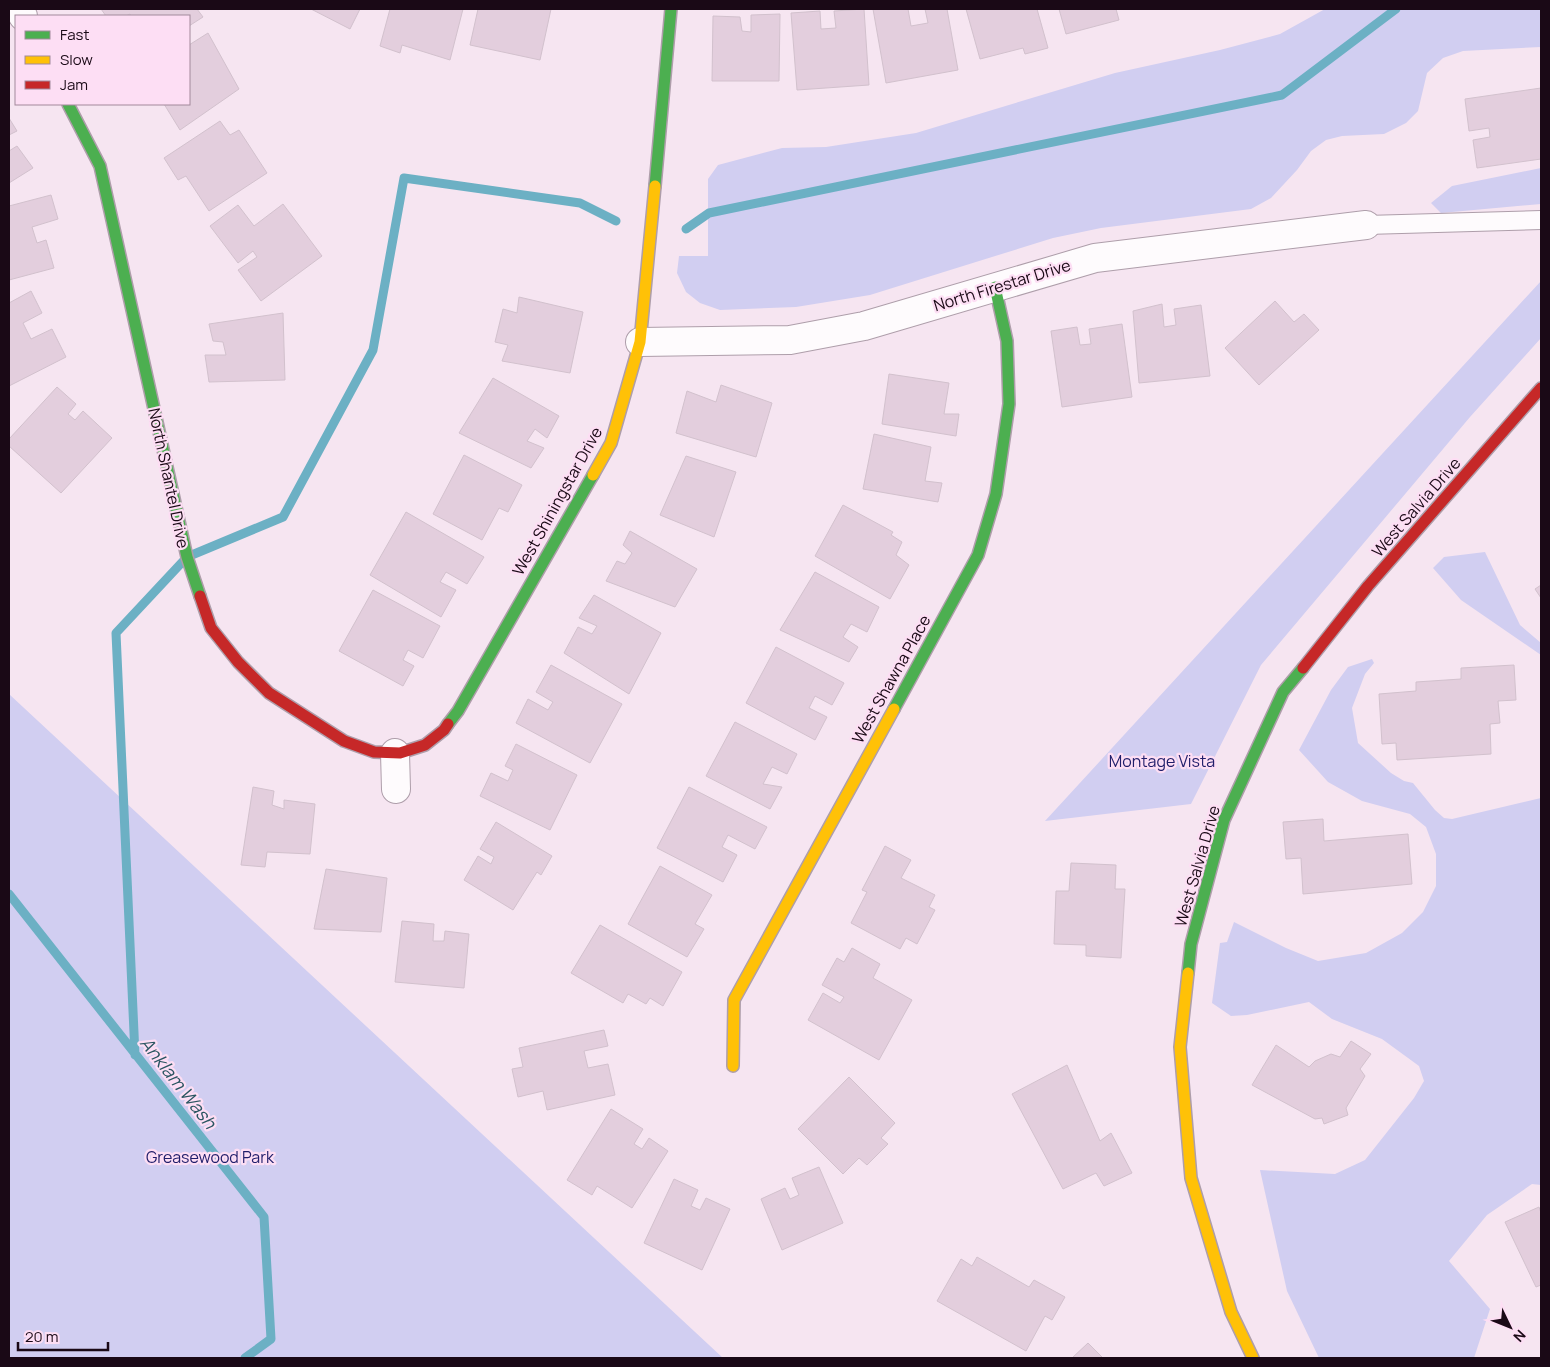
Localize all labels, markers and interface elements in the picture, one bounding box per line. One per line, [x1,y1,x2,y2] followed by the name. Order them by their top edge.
[15,15,190,105] legend
[60,24,89,45] text: Fast
[60,49,93,70] text: Slow
[60,74,88,95] text: Jam
[931,254,1073,316] street label: North Firestar Drive
[143,406,195,550] street label: North Shantel Drive
[507,423,607,579] street label: West Shiningstar Drive
[1367,453,1465,561] street label: West Salvia Drive
[847,611,935,747] street label: West Shawna Place
[1109,750,1215,772] park label: Montage Vista
[1169,803,1225,929] street label: West Salvia Drive
[135,1032,223,1134] water label: Anklam Wash
[146,1146,275,1168] park label: Greasewood Park
[1485,1302,1535,1352] north arrow
[18,1320,108,1352] scale bar
[25,1326,58,1347] text: 20 m
[1509,1326,1530,1346] text: N

